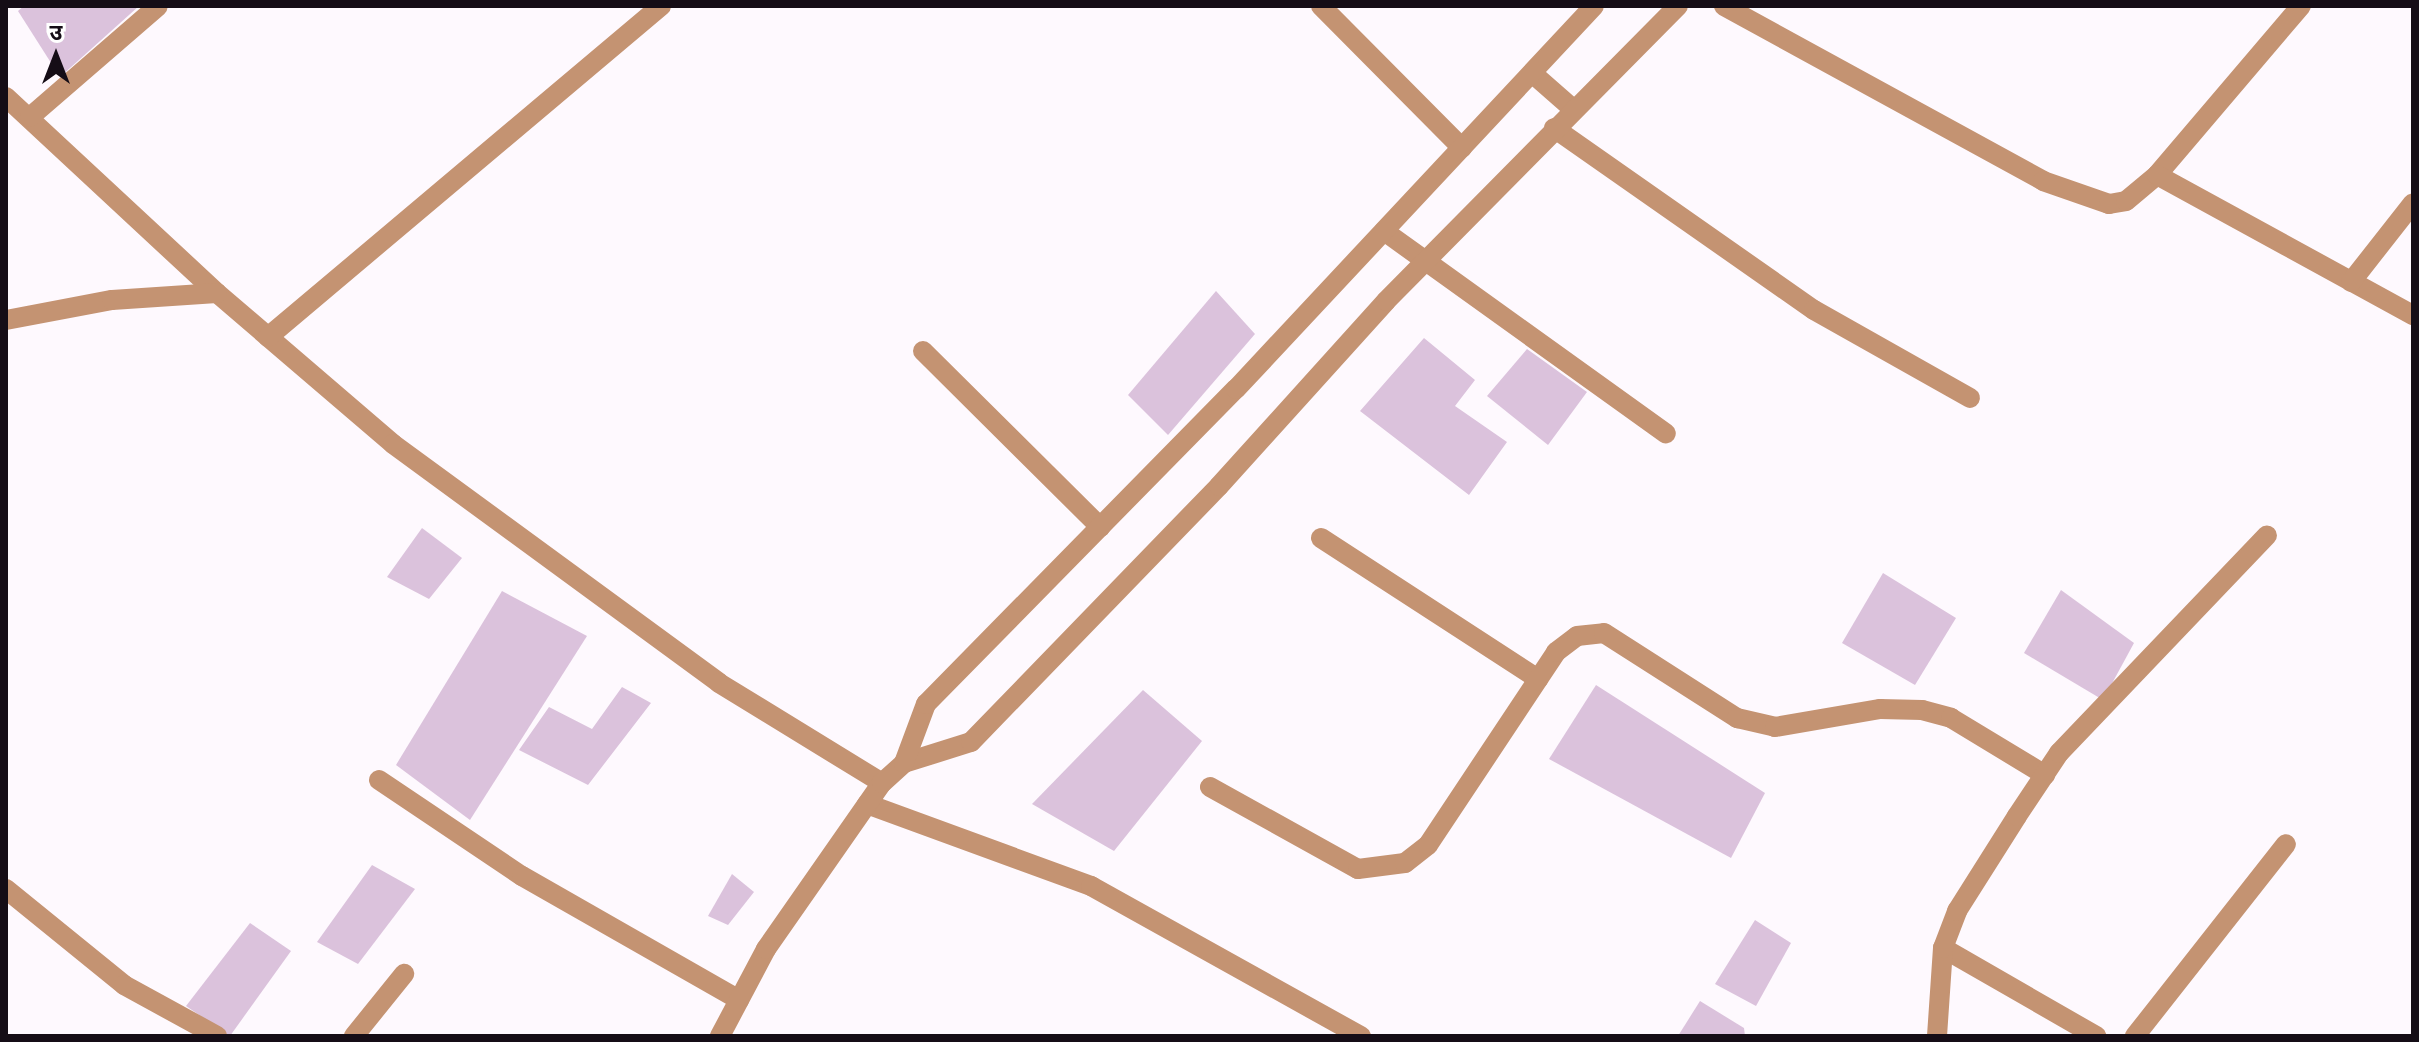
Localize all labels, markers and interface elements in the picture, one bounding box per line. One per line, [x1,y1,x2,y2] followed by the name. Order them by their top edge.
[16,16,96,96] north arrow
[50,16,62,48] text: उ

